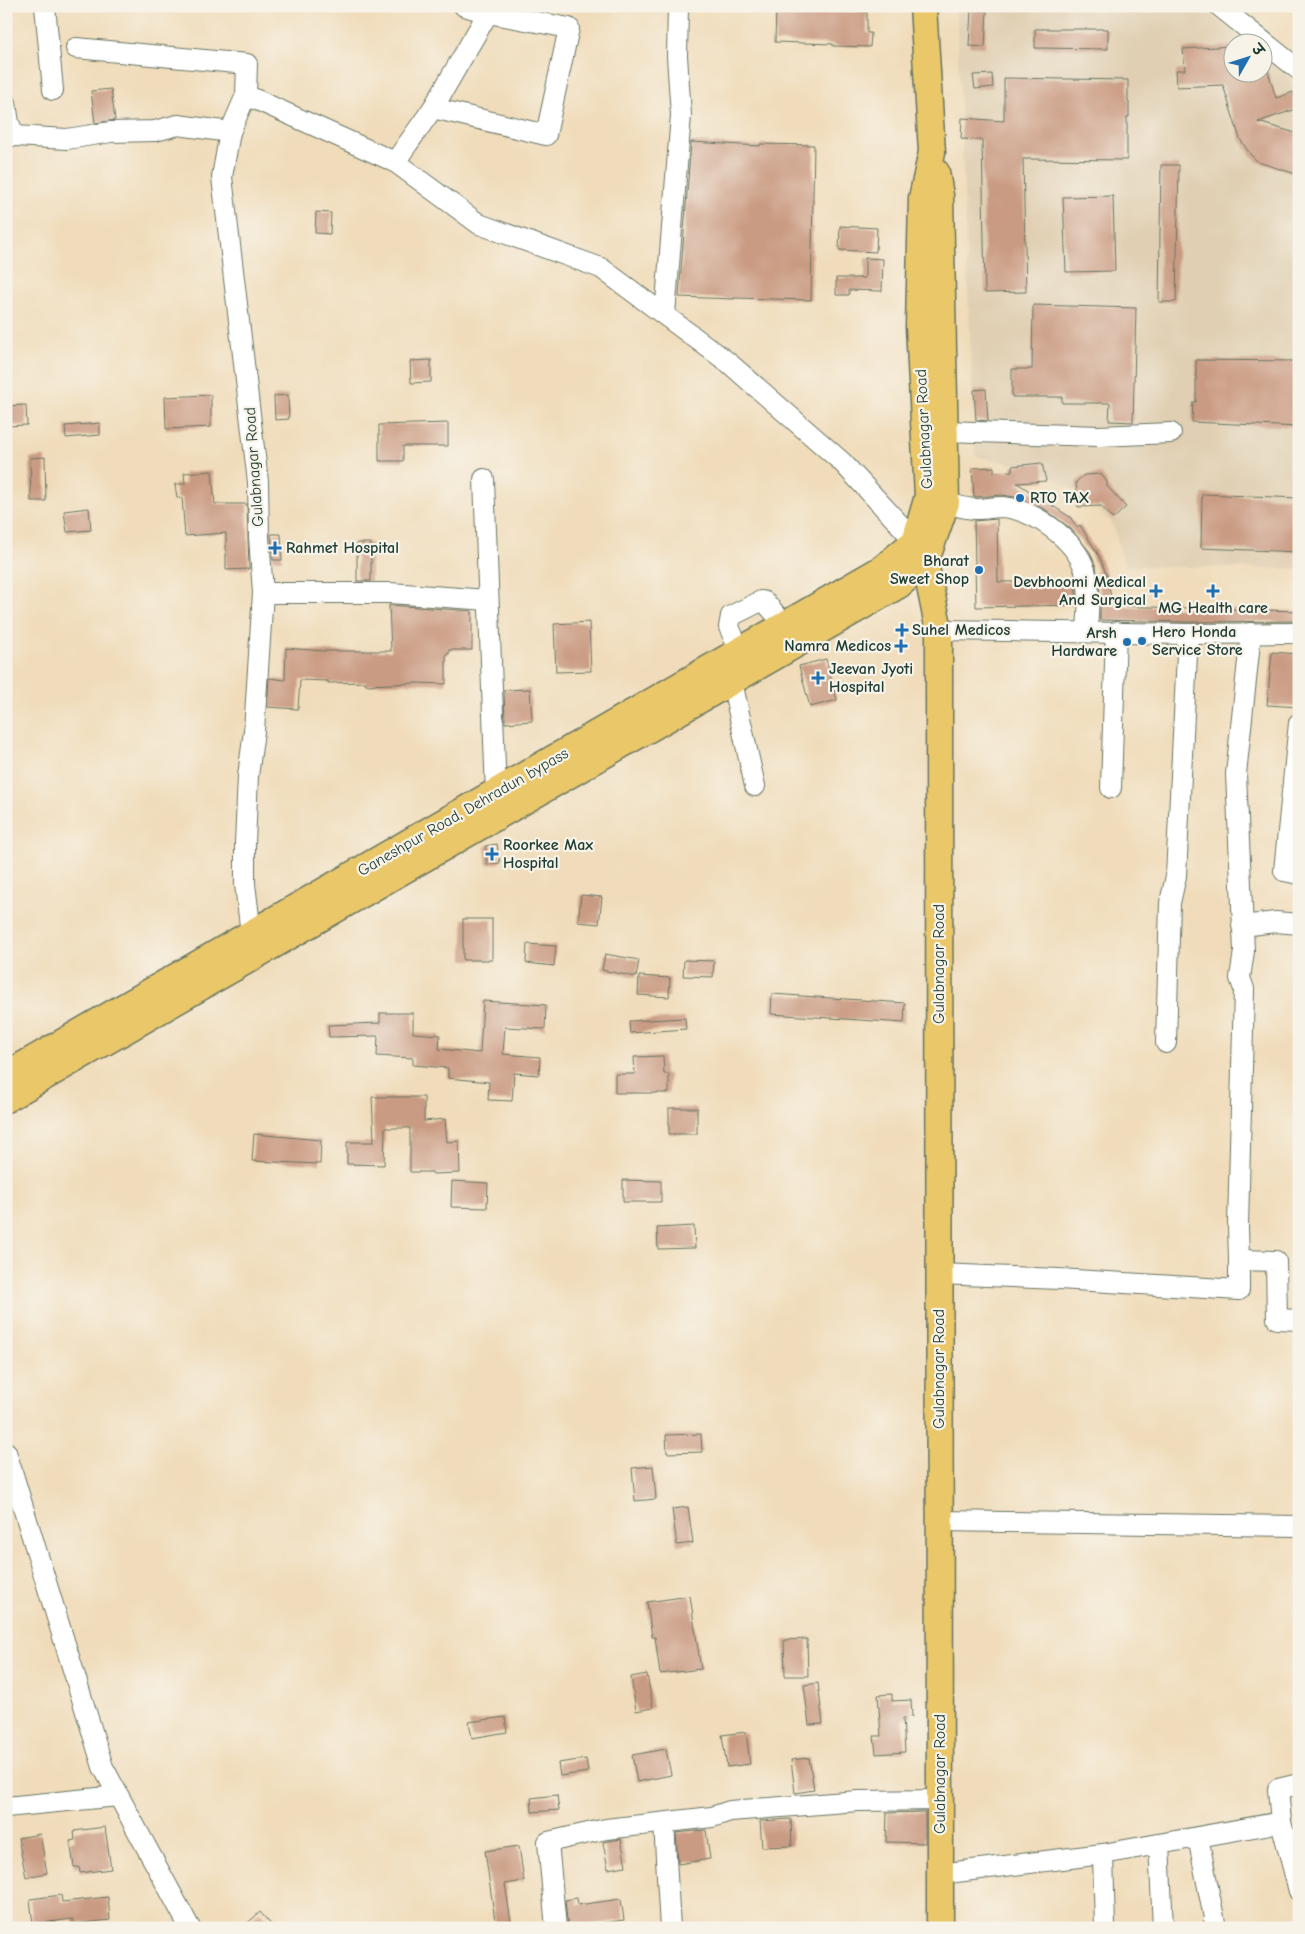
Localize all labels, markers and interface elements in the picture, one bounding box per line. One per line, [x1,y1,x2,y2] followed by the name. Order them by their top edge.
[1222,32,1272,82] north arrow
[1247,40,1268,60] text: उ
[912,369,936,489] street label: Gulabnagar Road
[241,406,267,528] street label: Gulabnagar Road
[1030,489,1090,507] place label: RTO TAX
[1014,492,1026,504] marker: RTO TAX
[286,539,399,557] place label: Rahmet Hospital
[268,541,282,555] marker: Rahmet Hospital
[890,552,970,588] place label: Bharat Sweet Shop
[973,564,985,576] marker: Bharat Sweet Shop
[1013,573,1146,609] place label: Devbhoomi Medical And Surgical
[1150,585,1162,597] marker: Devbhoomi Medical And Surgical
[1207,585,1219,597] marker: MG Health care
[1158,599,1268,617] place label: MG Health care
[912,621,1011,639] place label: Suhel Medicos
[1152,623,1243,659] place label: Hero Honda Service Store
[896,624,908,636] marker: Suhel Medicos
[1051,624,1117,660] place label: Arsh Hardware
[1136,635,1148,647] marker: Hero Honda Service Store
[1121,636,1133,648] marker: Arsh Hardware
[784,637,891,655] place label: Namra Medicos
[895,640,907,652] marker: Namra Medicos
[829,660,913,696] place label: Jeevan Jyoti Hospital
[811,671,825,685] marker: Jeevan Jyoti Hospital
[354,744,572,880] street label: Ganeshpur Road, Dehradun bypass
[503,836,593,872] place label: Roorkee Max Hospital
[485,847,499,861] marker: Roorkee Max Hospital
[930,904,948,1024] street label: Gulabnagar Road
[930,1309,948,1429] street label: Gulabnagar Road
[931,1714,949,1834] street label: Gulabnagar Road

